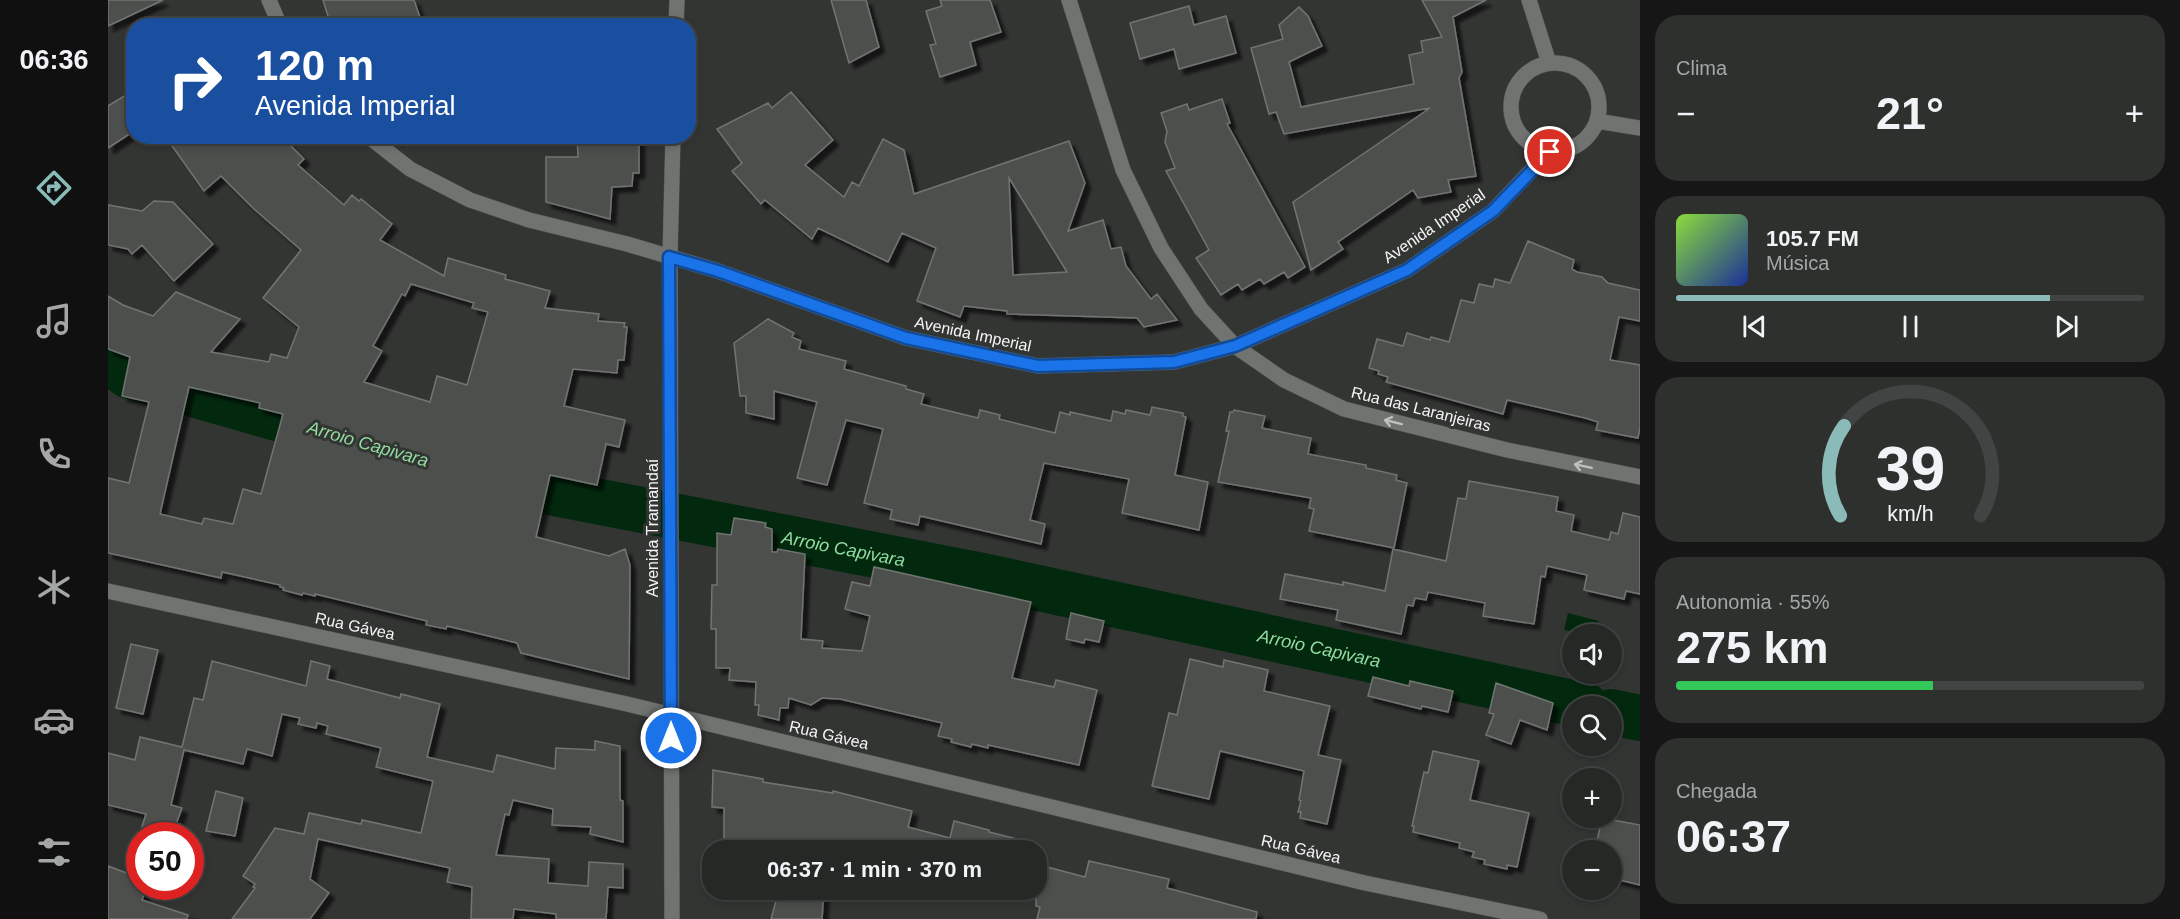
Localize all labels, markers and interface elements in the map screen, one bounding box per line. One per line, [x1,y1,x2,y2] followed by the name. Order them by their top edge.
[156,42,234,120] icon: right
[255,42,374,89] text: 120 m
[19,45,89,75] text: 06:36
[1676,57,1727,79] text: Clima
[1876,88,1944,139] text: 21°
[255,91,456,121] text: Avenida Imperial
[1676,95,1695,132] text: −
[2125,95,2144,132] text: +
[1524,126,1575,177] pin
[1533,135,1566,168] icon: arrive
[33,167,75,209] icon: directions
[1380,186,1488,266] street label: Avenida Imperial
[1766,226,1859,251] text: 105.7 FM
[1766,252,1829,274] text: Música
[33,300,75,342] icon: music
[1738,310,1771,343] icon: previous
[1894,310,1927,343] icon: pause
[2050,310,2083,343] icon: next
[913,313,1033,355] street label: Avenida Imperial
[1349,383,1493,435] street label: Rua das Laranjeiras
[1384,415,1403,427] one-way arrow
[304,417,431,471] water label: Arroio Capivara
[33,433,75,475] icon: phone
[1875,435,1945,504] text: 39
[644,458,661,597] street label: Avenida Tramandaí
[1573,459,1592,471] one-way arrow
[1887,503,1933,527] text: km/h
[779,527,907,571] water label: Arroio Capivara
[33,566,75,608] icon: climate
[1676,591,1829,613] text: Autonomia · 55%
[314,609,396,643] street label: Rua Gávea
[1676,622,1829,673] text: 275 km
[1562,624,1622,900] map controls
[1562,624,1622,684] button: sound
[1255,625,1382,671] water label: Arroio Capivara
[1562,696,1622,756] button: search
[33,699,75,741] icon: car
[639,706,703,770] position arrow
[788,718,870,752] street label: Rua Gávea
[1562,768,1622,828] button: +
[1676,780,1757,802] text: Chegada
[1676,811,1791,862] text: 06:37
[126,822,204,900] speed limit sign: 50
[33,831,75,873] icon: filters
[1260,832,1342,866] street label: Rua Gávea
[1562,840,1622,900] button: −
[767,857,982,882] text: 06:37 · 1 min · 370 m

